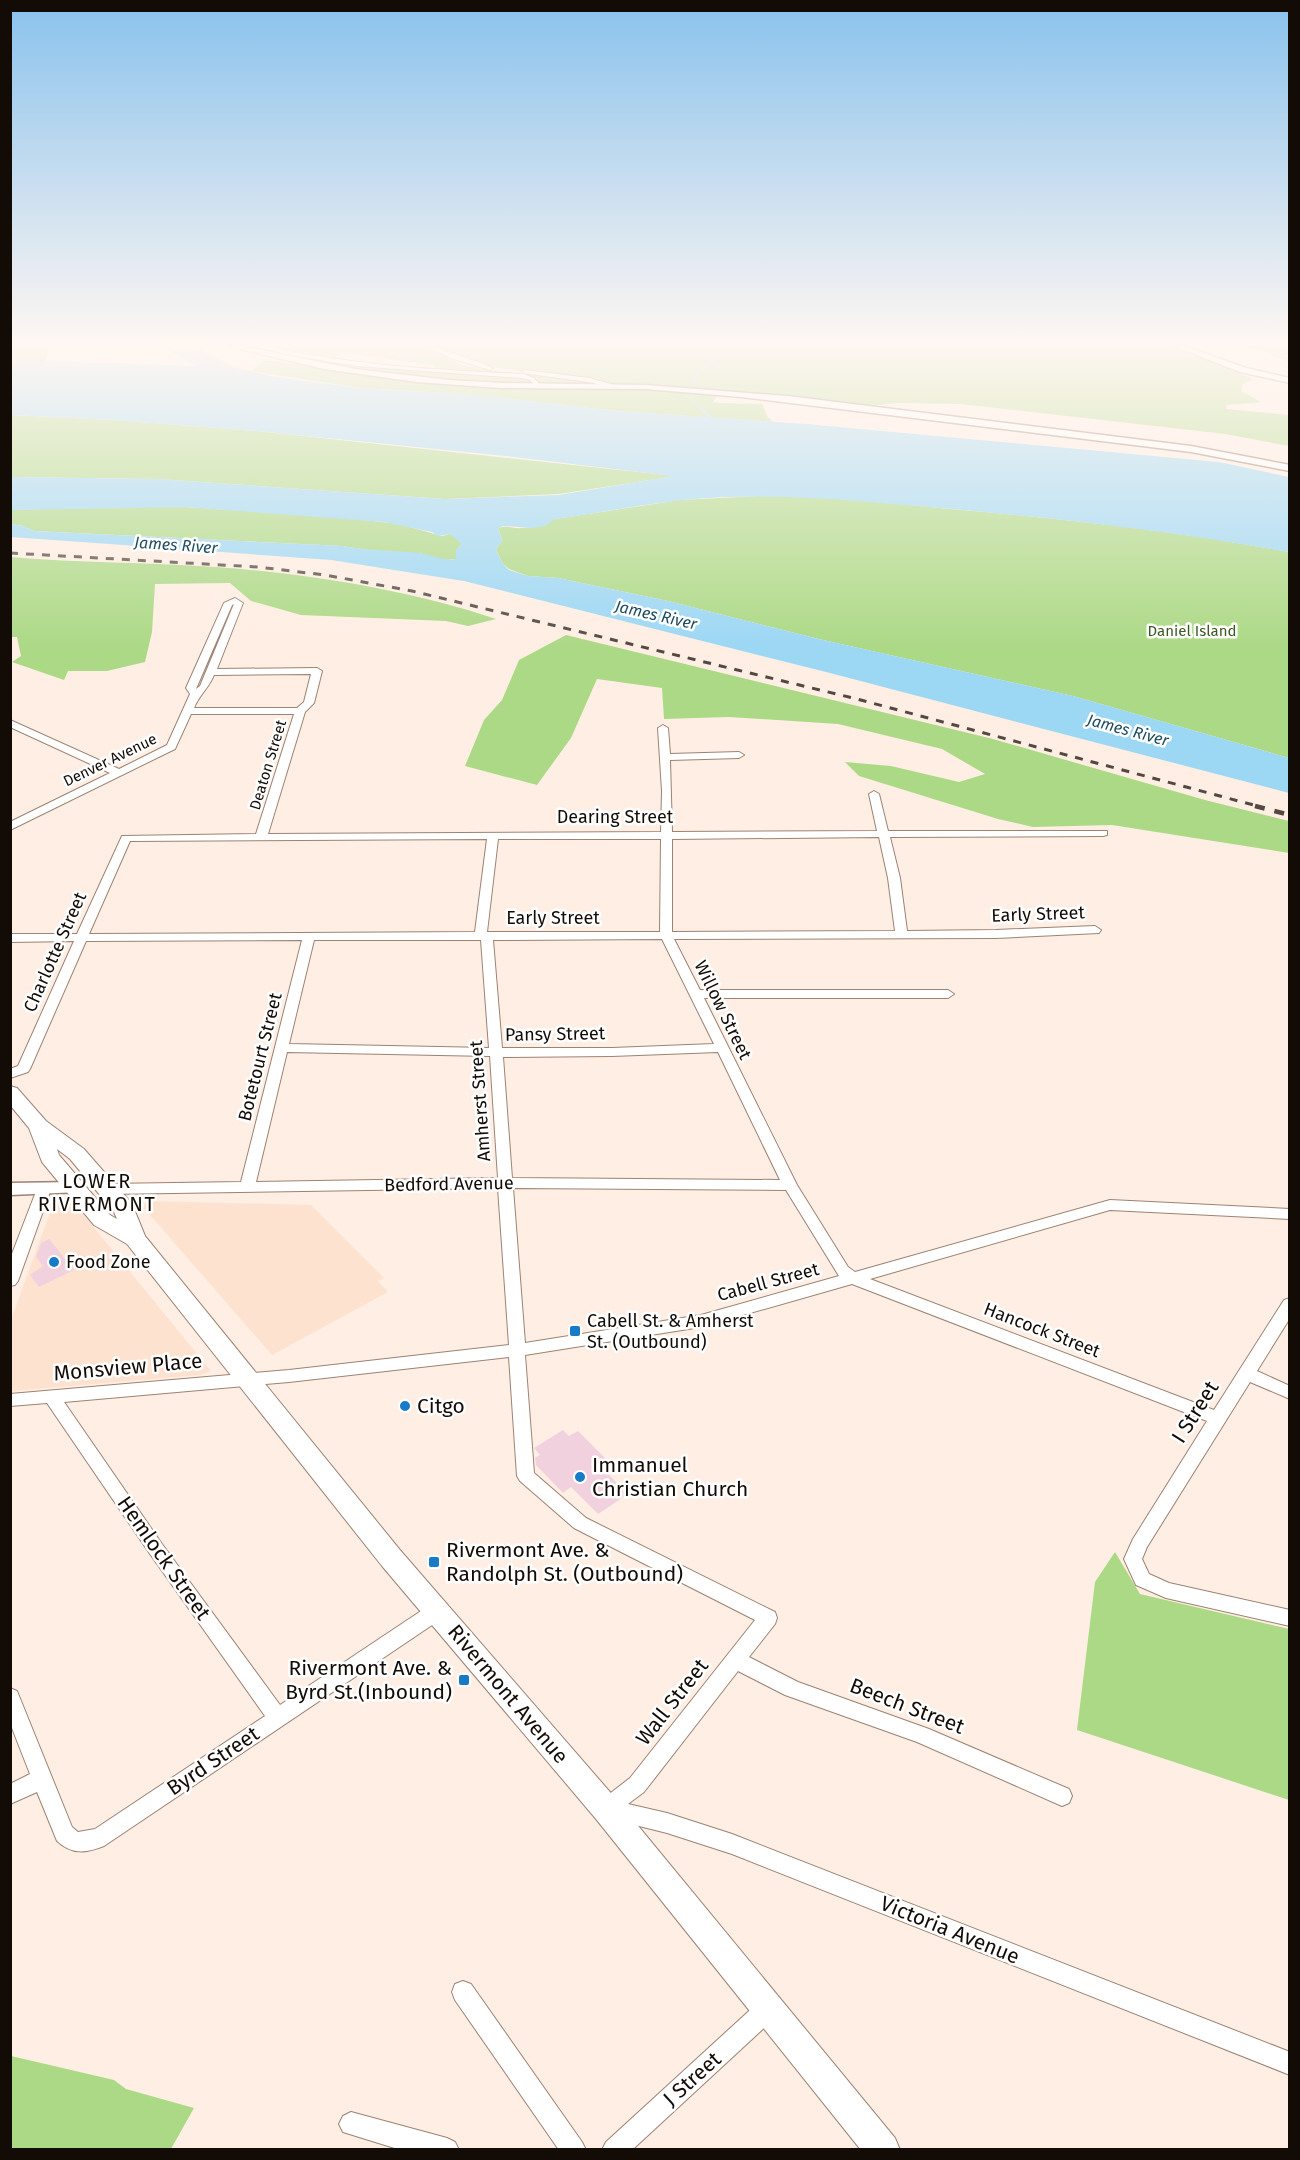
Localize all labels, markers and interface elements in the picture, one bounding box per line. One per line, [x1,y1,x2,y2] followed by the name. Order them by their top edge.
[133,533,219,557] water label: James River
[612,596,700,634] water label: James River
[1148,622,1236,640] park label: Daniel Island
[1084,710,1172,750] water label: James River
[246,717,290,812] street label: Deaton Street
[60,730,160,790] street label: Denver Avenue
[557,806,674,828] street label: Dearing Street
[19,888,91,1015] street label: Charlotte Street
[991,901,1086,927] street label: Early Street
[506,907,600,929] street label: Early Street
[690,957,757,1064] street label: Willow Street
[233,990,287,1124] street label: Botetourt Street
[505,1022,606,1046] street label: Pansy Street
[465,1039,495,1162] street label: Amherst Street
[38,1169,156,1216] district label: LOWER RIVERMONT
[384,1172,514,1196] street label: Bedford Avenue
[66,1251,151,1273] place label: Food Zone
[47,1255,61,1269] marker: Food Zone
[715,1258,822,1306] street label: Cabell Street
[981,1298,1104,1362] street label: Hancock Street
[587,1310,754,1353] place label: Cabell St. & Amherst St. (Outbound)
[568,1324,582,1338] marker: Cabell St. & Amherst St. (Outbound)
[53,1348,203,1386] street label: Monsview Place
[1166,1376,1224,1448] street label: I Street
[417,1393,465,1419] place label: Citgo
[398,1399,412,1413] marker: Citgo
[592,1452,748,1502] place label: Immanuel Christian Church
[573,1470,587,1484] marker: Immanuel Christian Church
[112,1491,217,1625] street label: Hemlock Street
[446,1537,683,1587] place label: Rivermont Ave. & Randolph St. (Outbound)
[427,1555,441,1569] marker: Rivermont Ave. & Randolph St. (Outbound)
[442,1619,574,1769] street label: Rivermont Avenue
[630,1653,714,1750] street label: Wall Street
[285,1655,452,1705] place label: Rivermont Ave. & Byrd St.(Inbound)
[846,1672,968,1740] street label: Beech Street
[457,1673,471,1687] marker: Rivermont Ave. & Byrd St.(Inbound)
[162,1720,264,1801] street label: Byrd Street
[877,1890,1023,1970] street label: Victoria Avenue
[658,2046,727,2112] street label: J Street

